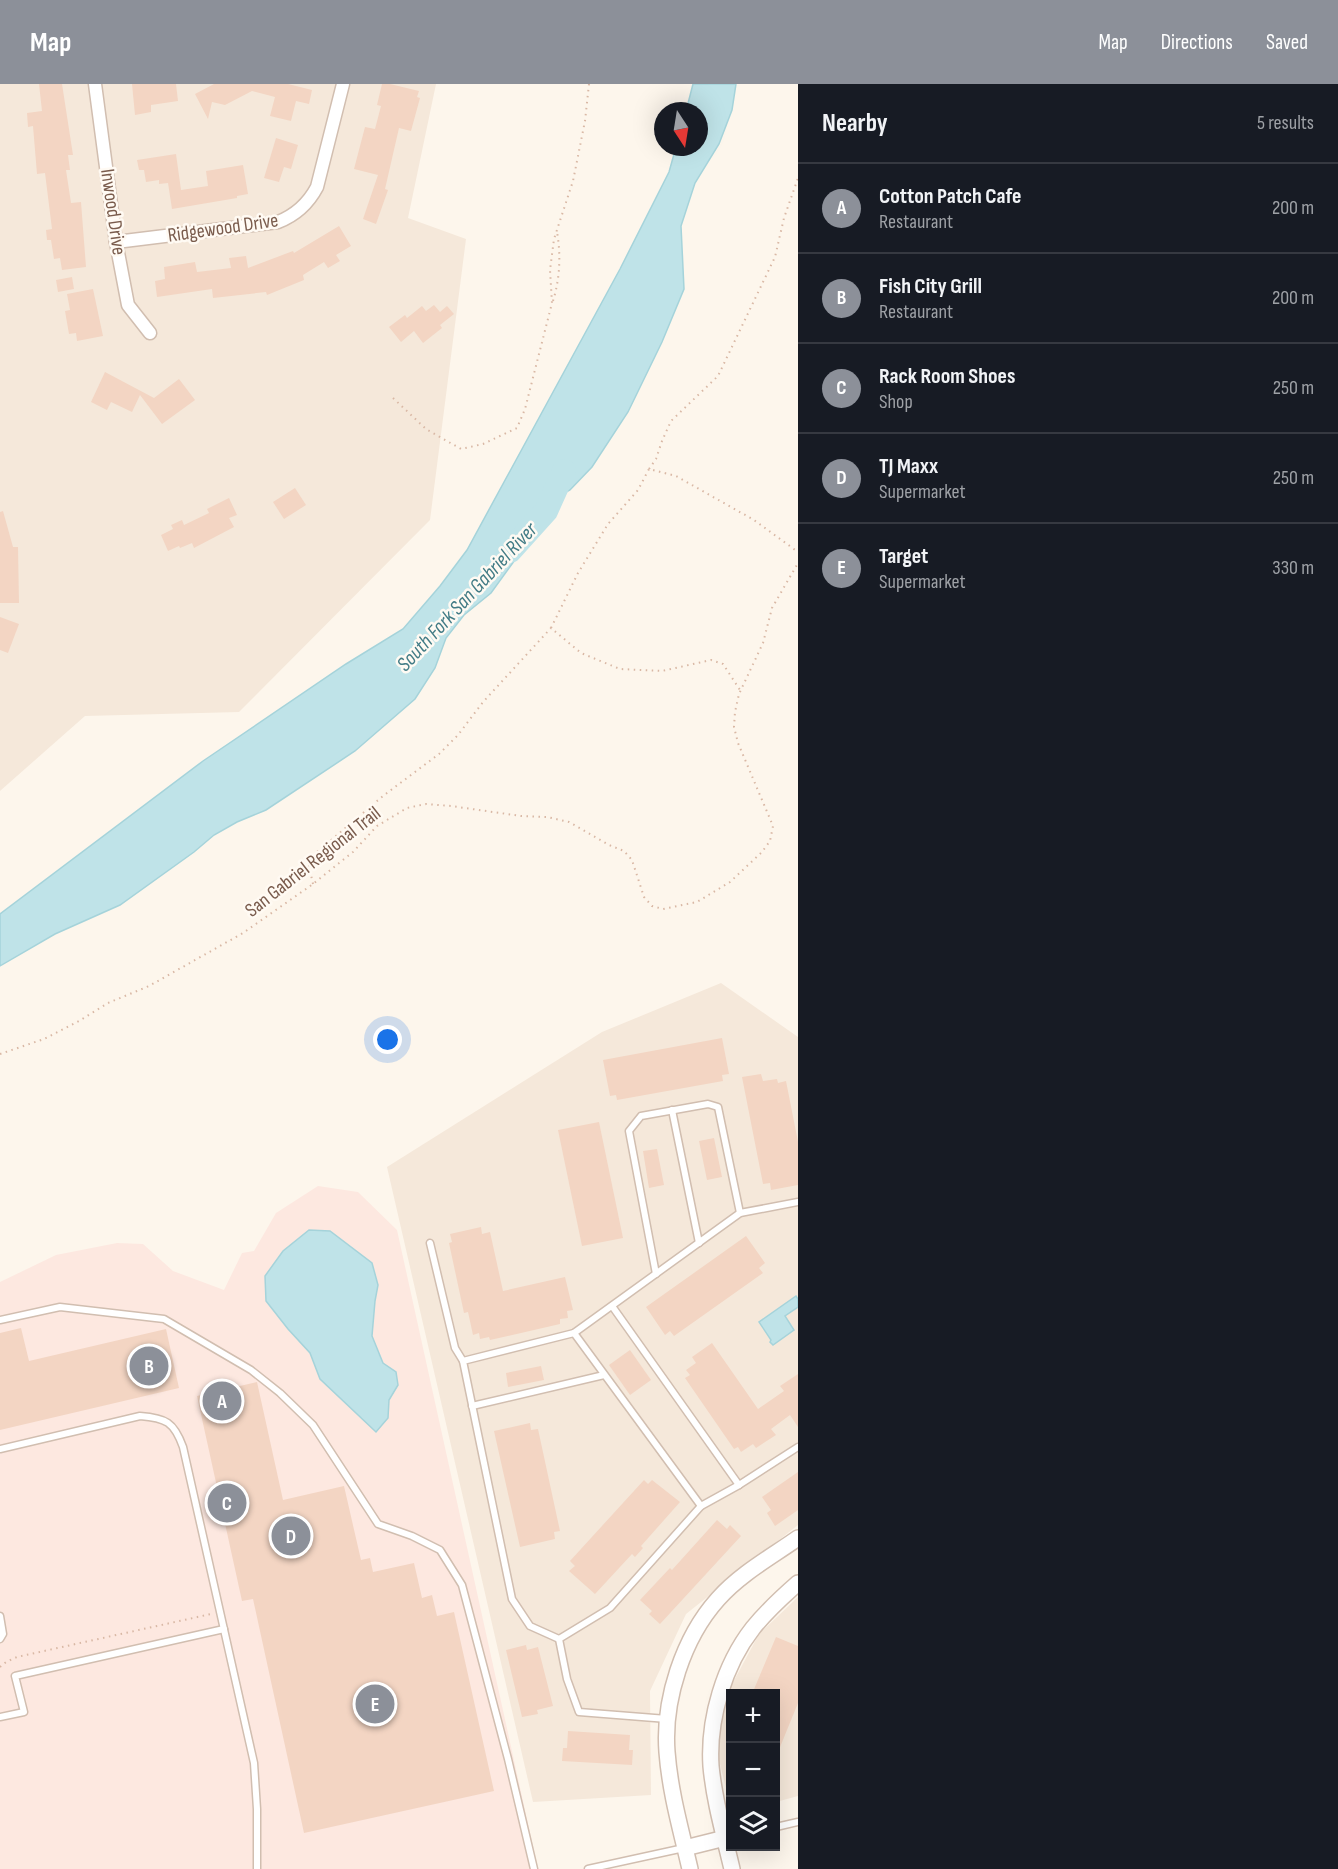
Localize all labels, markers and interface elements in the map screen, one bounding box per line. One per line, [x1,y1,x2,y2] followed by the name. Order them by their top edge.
[30,26,71,59] text: Map
[1098,30,1128,55] text: Map
[1161,30,1233,55] text: Directions
[1266,30,1308,55] text: Saved
[654,102,708,156] north arrow
[822,108,888,139] text: Nearby
[1257,111,1314,135] text: 5 results
[95,167,131,257] street label: Inwood Drive
[879,183,1021,210] text: Cotton Patch Cafe
[837,196,846,220] text: A
[1272,196,1314,220] text: 200 m
[166,208,280,248] street label: Ridgewood Drive
[879,210,953,234] text: Restaurant
[879,273,982,300] text: Fish City Grill
[837,286,846,310] text: B
[1272,286,1314,310] text: 200 m
[879,300,953,324] text: Restaurant
[879,363,1015,390] text: Rack Room Shoes
[836,376,847,400] text: C
[1273,376,1314,400] text: 250 m
[879,390,913,414] text: Shop
[879,453,938,480] text: TJ Maxx
[836,466,847,490] text: D
[1273,466,1314,490] text: 250 m
[879,480,966,504] text: Supermarket
[392,517,543,677] water label: South Fork San Gabriel River
[879,543,928,570] text: Target
[837,556,846,580] text: E
[1272,556,1314,580] text: 330 m
[879,570,966,594] text: Supermarket
[240,802,386,922] street label: San Gabriel Regional Trail
[373,1025,402,1054] your location
[130,1344,168,1388] pin: B
[202,1378,242,1424] pin: A
[208,1480,246,1526] pin: C
[272,1514,310,1558] pin: D
[356,1682,394,1726] pin: E
[726,1689,780,1851] map controls
[726,1689,780,1743] button: +
[726,1743,780,1797] button: −
[726,1797,780,1851] button: layers

